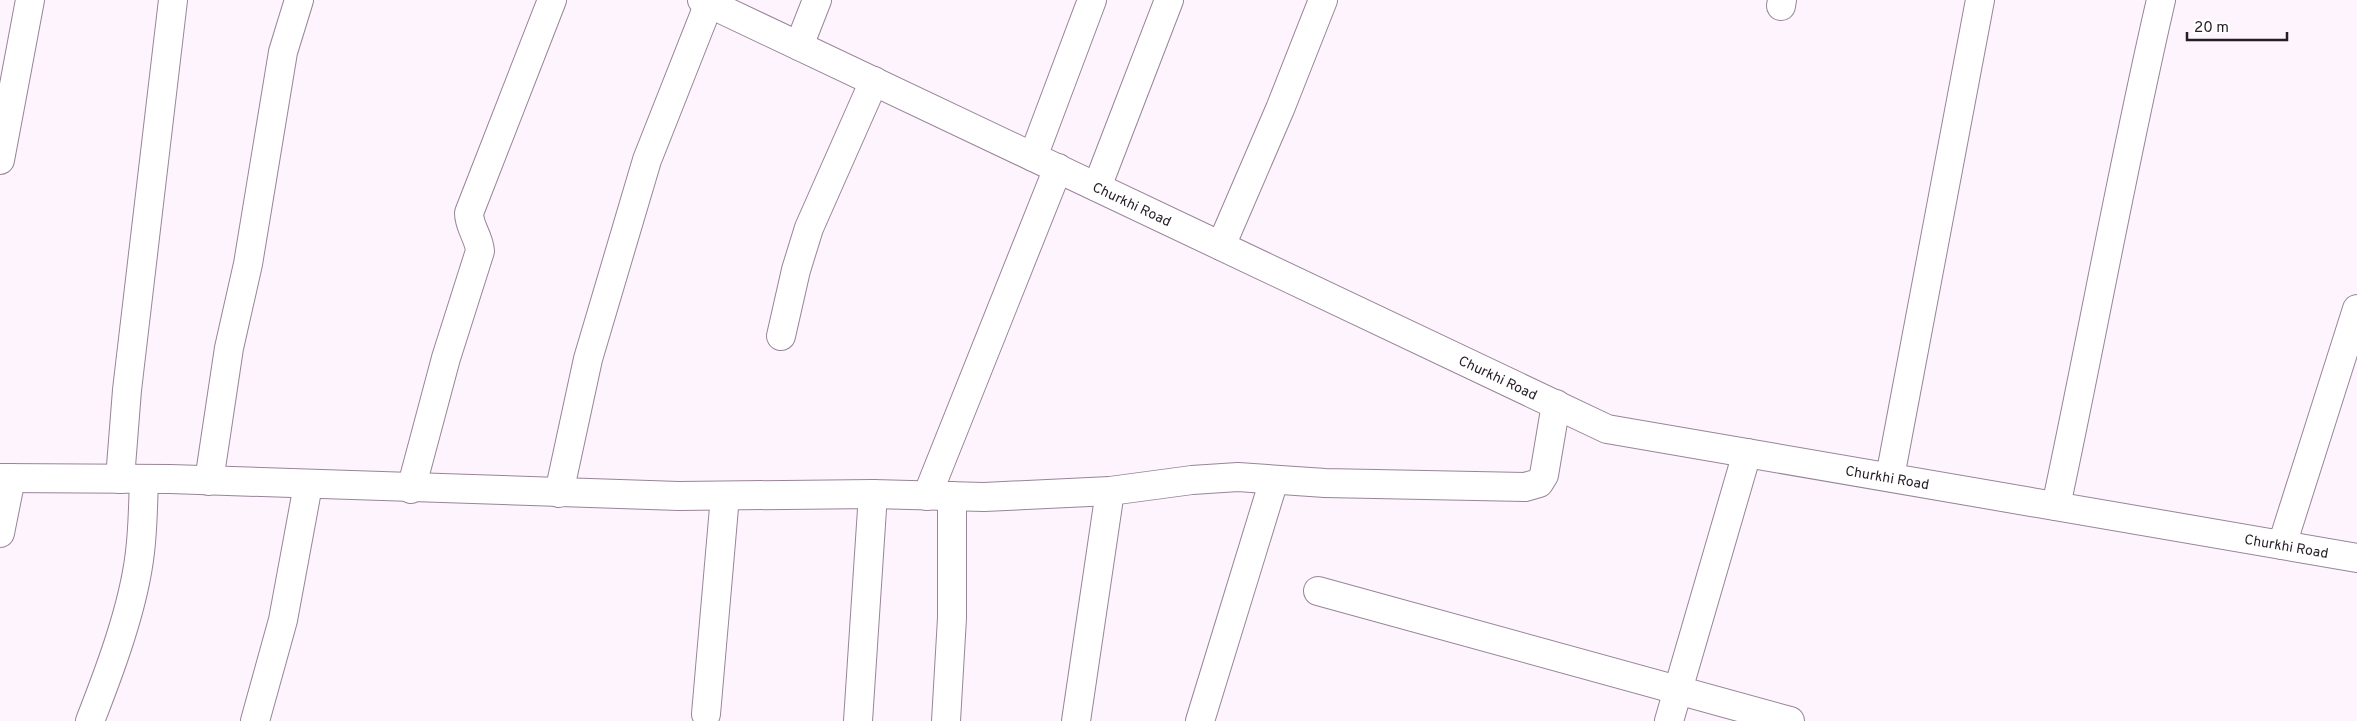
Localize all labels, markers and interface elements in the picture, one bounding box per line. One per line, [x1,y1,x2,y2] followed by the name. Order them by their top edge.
[2187,10,2287,42] scale bar
[2194,19,2229,38] text: 20 m
[1089,179,1174,231] street label: Churkhi Road
[1455,353,1539,405] street label: Churkhi Road
[1844,463,1930,494] street label: Churkhi Road
[2243,532,2330,563] street label: Churkhi Road

